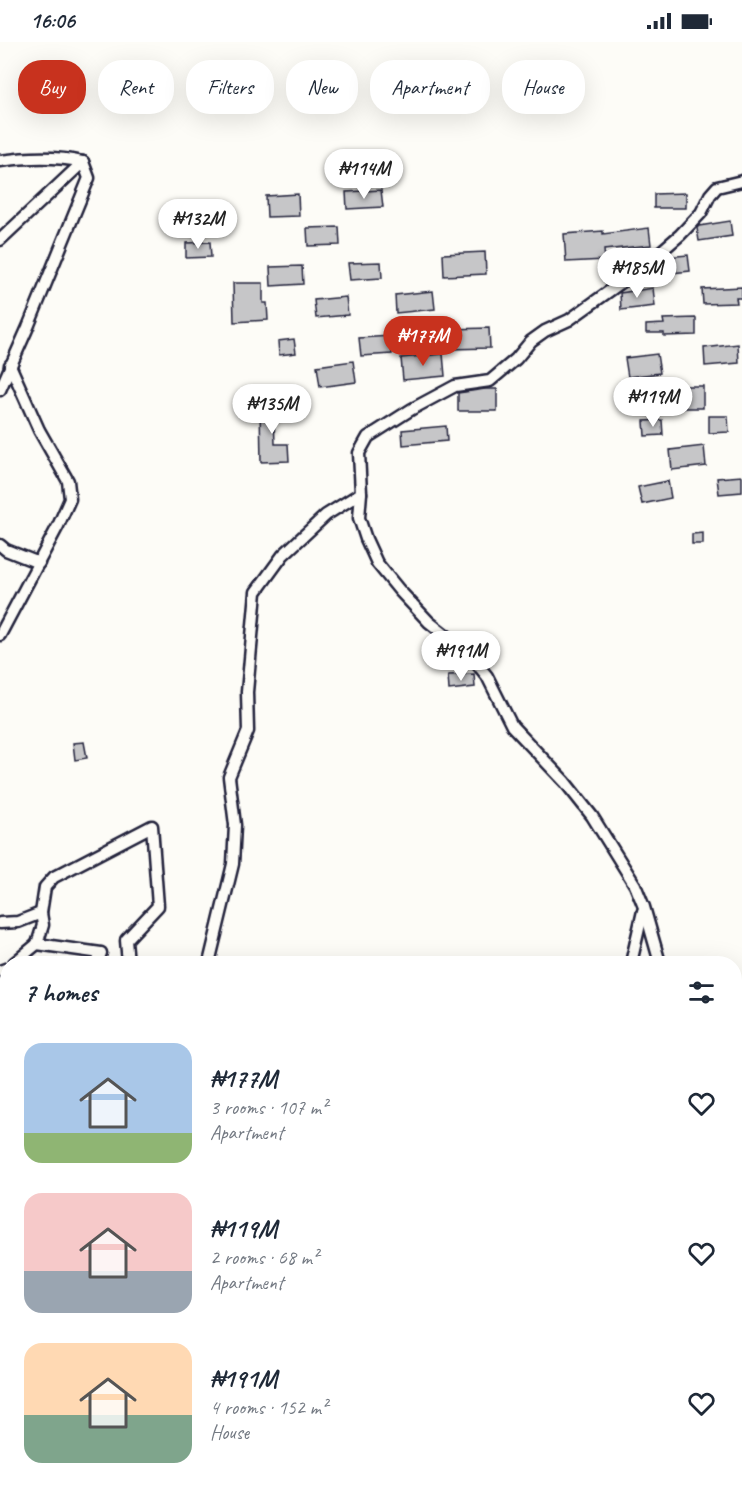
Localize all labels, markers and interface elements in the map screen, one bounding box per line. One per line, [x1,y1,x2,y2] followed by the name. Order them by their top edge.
[30,7,75,35] text: 16:06
[18,60,86,114] chip: Buy
[98,60,174,114] chip: Rent
[186,60,274,114] chip: Filters
[286,60,358,114] chip: New
[370,60,490,114] chip: Apartment
[502,60,585,114] chip: House
[322,149,406,200] pin: ₦114M
[338,156,390,181] text: ₦114M
[156,199,240,250] pin: ₦132M
[172,206,224,231] text: ₦132M
[595,248,679,299] pin: ₦185M
[611,255,663,280] text: ₦185M
[381,316,465,367] pin: ₦177M
[397,323,449,348] text: ₦177M
[611,377,695,428] pin: ₦119M
[230,384,314,435] pin: ₦135M
[627,384,679,409] text: ₦119M
[246,391,298,416] text: ₦135M
[419,631,503,682] pin: ₦191M
[435,638,487,663] text: ₦191M
[24,976,97,1009] text: 7 homes
[685,976,718,1009] icon: filters
[210,1062,277,1095] text: ₦177M
[72,1067,144,1139] icon: home
[685,1087,718,1120] icon: heart
[210,1095,327,1120] text: 3 rooms · 107 m²
[210,1120,283,1145] text: Apartment
[210,1212,277,1245] text: ₦119M
[72,1217,144,1289] icon: home
[685,1237,718,1270] icon: heart
[210,1245,318,1270] text: 2 rooms · 68 m²
[210,1270,283,1295] text: Apartment
[210,1362,277,1395] text: ₦191M
[72,1367,144,1439] icon: home
[685,1387,718,1420] icon: heart
[210,1395,327,1420] text: 4 rooms · 152 m²
[210,1420,249,1445] text: House

